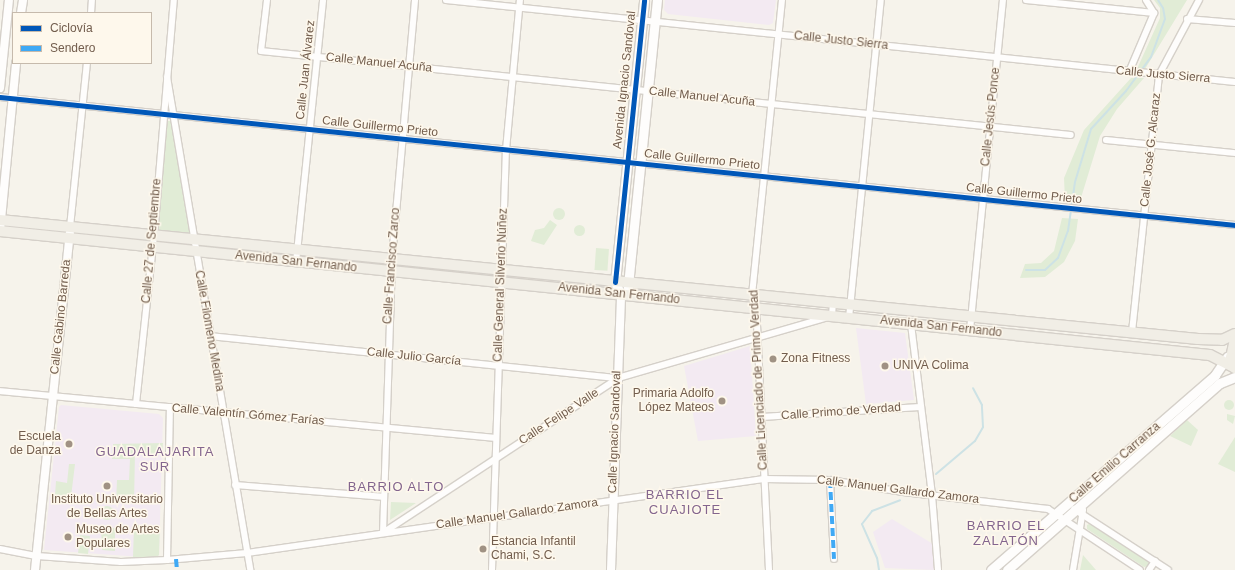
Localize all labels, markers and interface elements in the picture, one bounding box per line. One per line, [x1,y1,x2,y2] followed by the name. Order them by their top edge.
[611,10,639,150] street label: Avenida Ignacio Sandoval
[12,12,152,64] legend
[294,19,318,121] street label: Calle Juan Álvarez
[50,21,93,35] text: Ciclovía
[793,29,889,53] street label: Calle Justo Sierra
[50,41,95,55] text: Sendero
[325,50,433,76] street label: Calle Manuel Acuña
[1115,64,1211,86] street label: Calle Justo Sierra
[979,67,1003,167] street label: Calle Jesús Ponce
[648,84,756,110] street label: Calle Manuel Acuña
[1138,92,1164,208] street label: Calle José G. Alcaraz
[321,114,439,140] street label: Calle Guillermo Prieto
[643,147,761,173] street label: Calle Guillermo Prieto
[139,178,165,304] street label: Calle 27 de Septiembre
[965,181,1083,207] street label: Calle Guillermo Prieto
[381,207,403,325] street label: Calle Francisco Zarco
[491,208,511,362] street label: Calle General Silverio Núñez
[234,248,358,276] street label: Avenida San Fernando
[48,259,74,375] street label: Calle Gabino Barreda
[191,269,227,393] street label: Calle Filomeno Medina
[557,280,681,308] street label: Avenida San Fernando
[747,289,771,471] street label: Calle Licenciado de Primo Verdad
[879,313,1003,341] street label: Avenida San Fernando
[366,345,462,369] street label: Calle Julio García
[781,352,850,366] place label: Zona Fitness
[768,354,778,364] marker: Zona Fitness
[893,359,969,373] place label: UNIVA Colima
[880,361,890,371] marker: UNIVA Colima
[606,370,624,494] street label: Calle Ignacio Sandoval
[516,386,602,448] street label: Calle Felipe Valle
[632,387,714,415] place label: Primaria Adolfo López Mateos
[717,396,727,406] marker: Primaria Adolfo López Mateos
[171,401,325,429] street label: Calle Valentín Gómez Farías
[781,401,901,423] street label: Calle Primo de Verdad
[1066,420,1164,506] street label: Calle Emilio Carranza
[10,430,61,458] place label: Escuela de Danza
[64,439,74,449] marker: Escuela de Danza
[96,445,214,476] district label: GUADALAJARITA SUR
[816,473,980,507] street label: Calle Manuel Gallardo Zamora
[347,479,445,495] district label: BARRIO ALTO
[102,481,112,491] marker: Instituto Universitario de Bellas Artes
[646,488,724,519] district label: BARRIO EL CUAJIOTE
[51,493,163,521] place label: Instituto Universitario de Bellas Artes
[435,495,599,533] street label: Calle Manuel Gallardo Zamora
[967,519,1045,550] district label: BARRIO EL ZALATÓN
[76,523,160,551] place label: Museo de Artes Populares
[63,532,73,542] marker: Museo de Artes Populares
[491,535,576,563] place label: Estancia Infantil Chami, S.C.
[478,544,488,554] marker: Estancia Infantil Chami, S.C.

